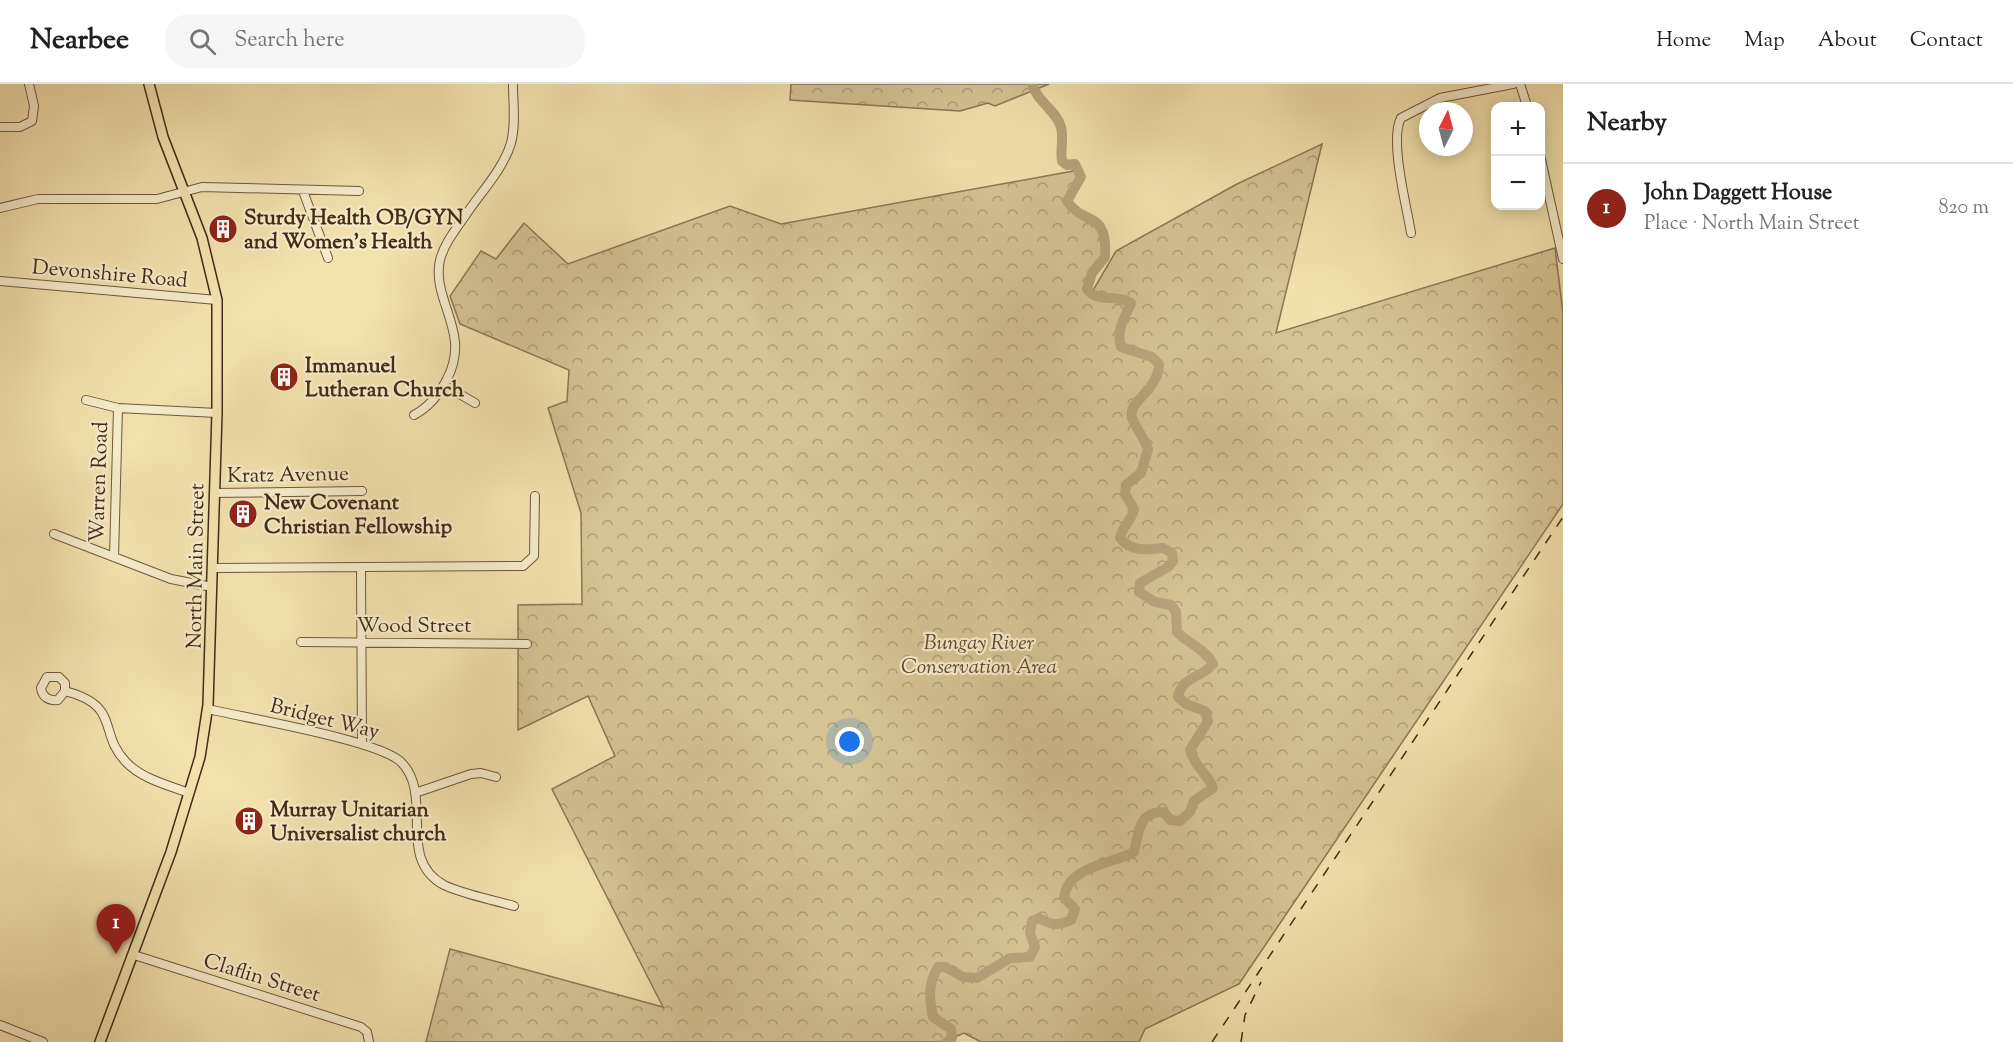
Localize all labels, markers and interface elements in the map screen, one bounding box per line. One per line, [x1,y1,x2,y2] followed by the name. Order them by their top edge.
[165,14,585,68] search box
[30,21,129,61] text: Nearbee
[186,25,219,58] icon: search
[234,25,345,57] text: Search here
[1656,26,1711,56] text: Home
[1744,26,1785,56] text: Map
[1818,26,1877,56] text: About
[1910,26,1983,56] text: Contact
[1419,102,1473,156] north arrow
[1491,102,1545,210] map controls
[1491,102,1545,156] button: +
[1587,105,1667,142] text: Nearby
[1491,156,1545,210] button: −
[1644,178,1832,210] text: John Daggett House
[1603,194,1610,223] text: 1
[1938,194,1989,223] text: 820 m
[244,204,464,258] place label: Sturdy Health OB/GYN and Women's Health
[1644,210,1860,239] text: Place · North Main Street
[207,213,239,245] building icon: Sturdy Health OB/GYN and Women's Health
[31,253,189,297] street label: Devonshire Road
[305,352,465,406] place label: Immanuel Lutheran Church
[268,361,300,393] building icon: Immanuel Lutheran Church
[83,421,117,543] street label: Warren Road
[227,460,349,492] street label: Kratz Avenue
[181,483,213,649] street label: North Main Street
[264,489,452,543] place label: New Covenant Christian Fellowship
[227,498,259,530] building icon: New Covenant Christian Fellowship
[357,612,471,642] street label: Wood Street
[901,629,1057,683] park label: Bungay River Conservation Area
[267,692,383,748] street label: Bridget Way
[835,727,864,756] your location
[270,796,447,850] place label: Murray Unitarian Universalist church
[233,805,265,837] building icon: Murray Unitarian Universalist church
[96,904,136,954] pin: 1
[199,947,324,1011] street label: Claflin Street

